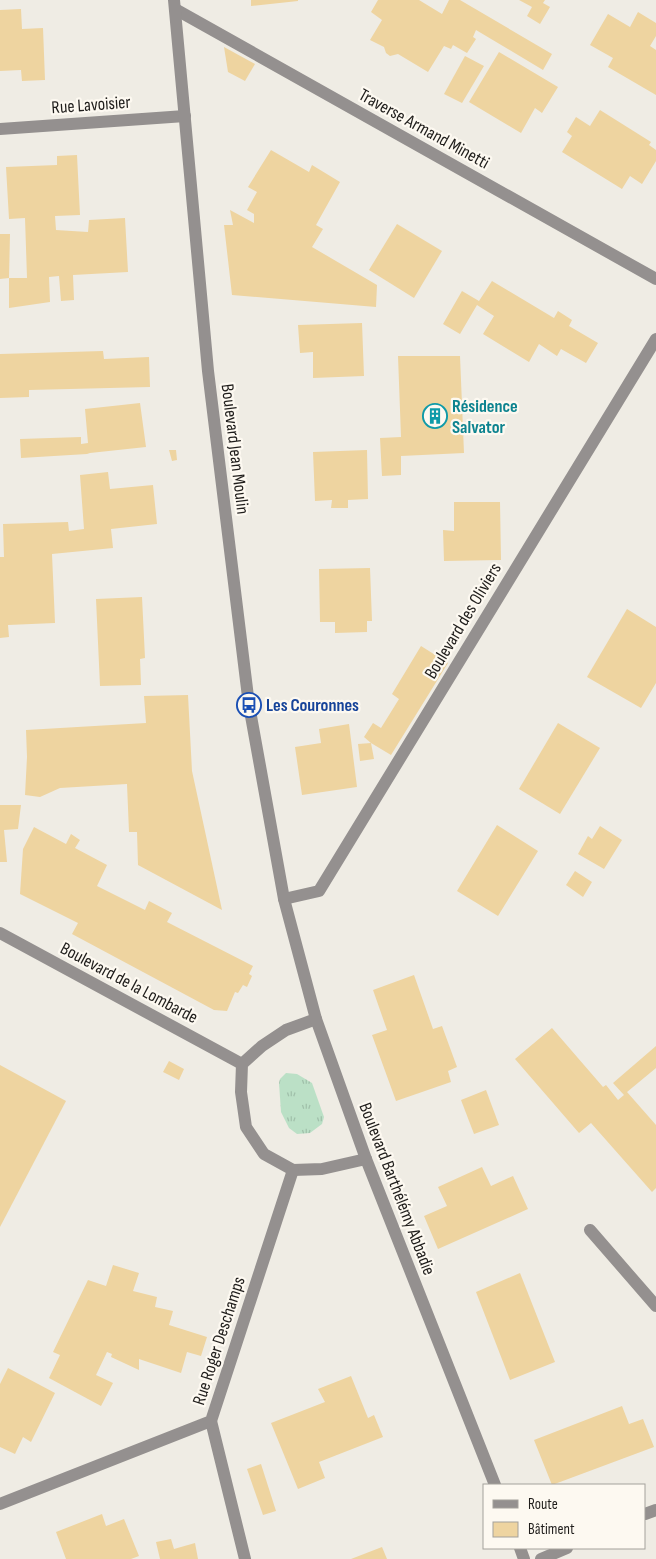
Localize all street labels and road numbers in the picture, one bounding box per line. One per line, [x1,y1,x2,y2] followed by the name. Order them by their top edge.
[355,84,493,174] street label: Traverse Armand Minetti
[51,92,131,118] street label: Rue Lavoisier
[217,383,253,515] street label: Boulevard Jean Moulin
[420,559,506,683] street label: Boulevard des Oliviers
[57,938,201,1028] street label: Boulevard de la Lombarde
[354,1100,440,1278] street label: Boulevard Barthélémy Abbadie
[188,1274,250,1408] street label: Rue Roger Deschamps

